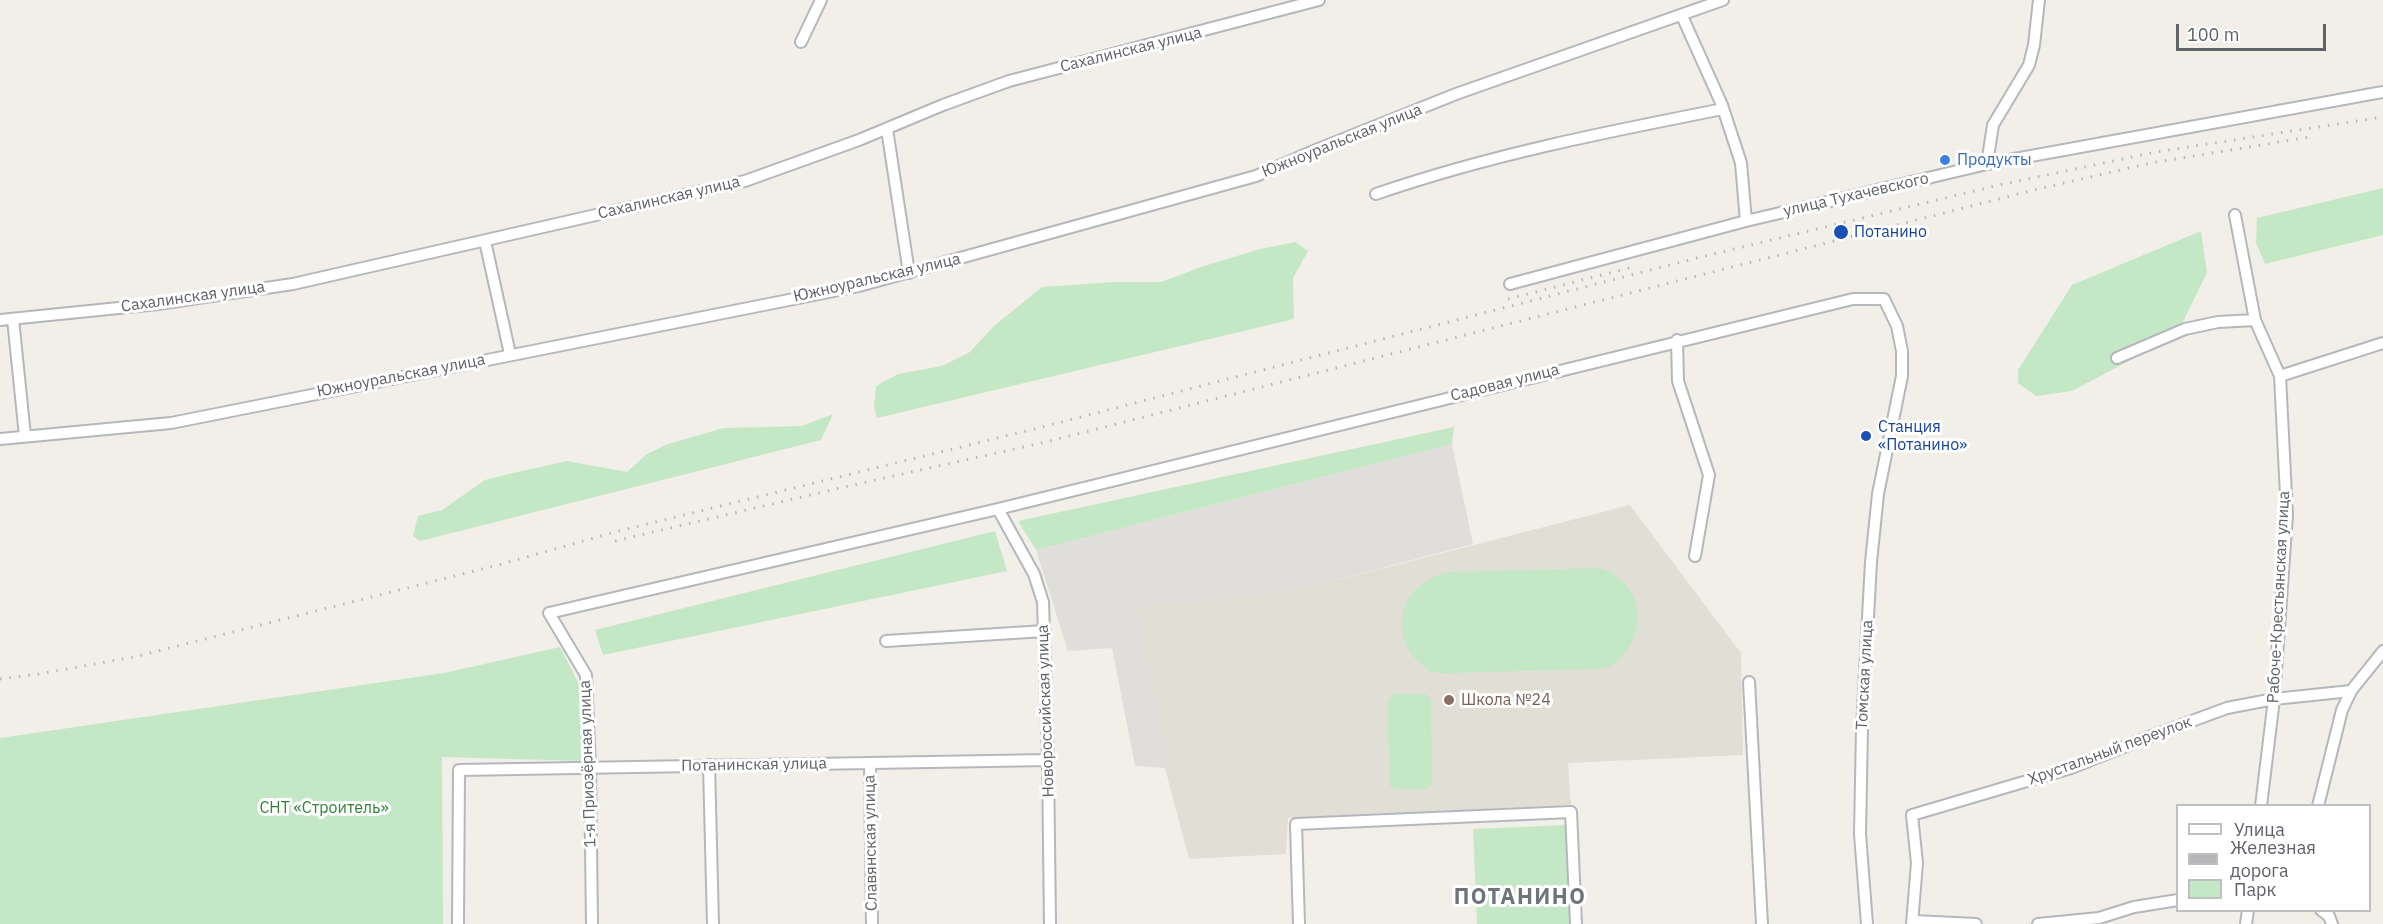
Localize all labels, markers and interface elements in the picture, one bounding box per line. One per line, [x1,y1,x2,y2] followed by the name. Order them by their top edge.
[2179,12,2329,50] scale bar
[1058,23,1204,77] street label: Сахалинская улица
[2187,23,2239,46] text: 100 m
[1259,100,1425,182] street label: Южноуральская улица
[1957,150,2032,170] place label: Продукты
[1938,153,1952,167] marker: Продукты
[1781,169,1931,221] street label: улица Тухачевского
[596,172,742,224] street label: Сахалинская улица
[1854,222,1927,242] place label: Потанино
[1832,223,1850,241] marker: Потанино
[792,249,962,307] street label: Южноуральская улица
[120,277,266,317] street label: Сахалинская улица
[315,350,487,402] street label: Южноуральская улица
[1449,360,1561,406] street label: Садовая улица
[1878,417,1967,455] place label: Станция «Потанино»
[1859,429,1873,443] marker: Станция «Потанино»
[2264,490,2294,704] street label: Рабоче-Крестьянская улица
[1853,620,1877,730] street label: Томская улица
[1033,624,1059,798] street label: Новороссийская улица
[575,680,601,848] street label: 1-я Приозёрная улица
[1461,690,1551,710] place label: Школа №24
[1442,693,1456,707] marker: Школа №24
[2025,712,2195,790] street label: Хрустальный переулок
[681,754,827,776] street label: Потанинская улица
[860,775,882,911] street label: Славянская улица
[259,798,389,818] park label: СНТ «Строитель»
[2176,804,2371,912] legend
[2234,818,2285,841] text: Улица
[2230,836,2316,882] text: Железная дорога
[2234,878,2276,901] text: Парк
[1454,885,1586,911] district label: ПОТАНИНО

